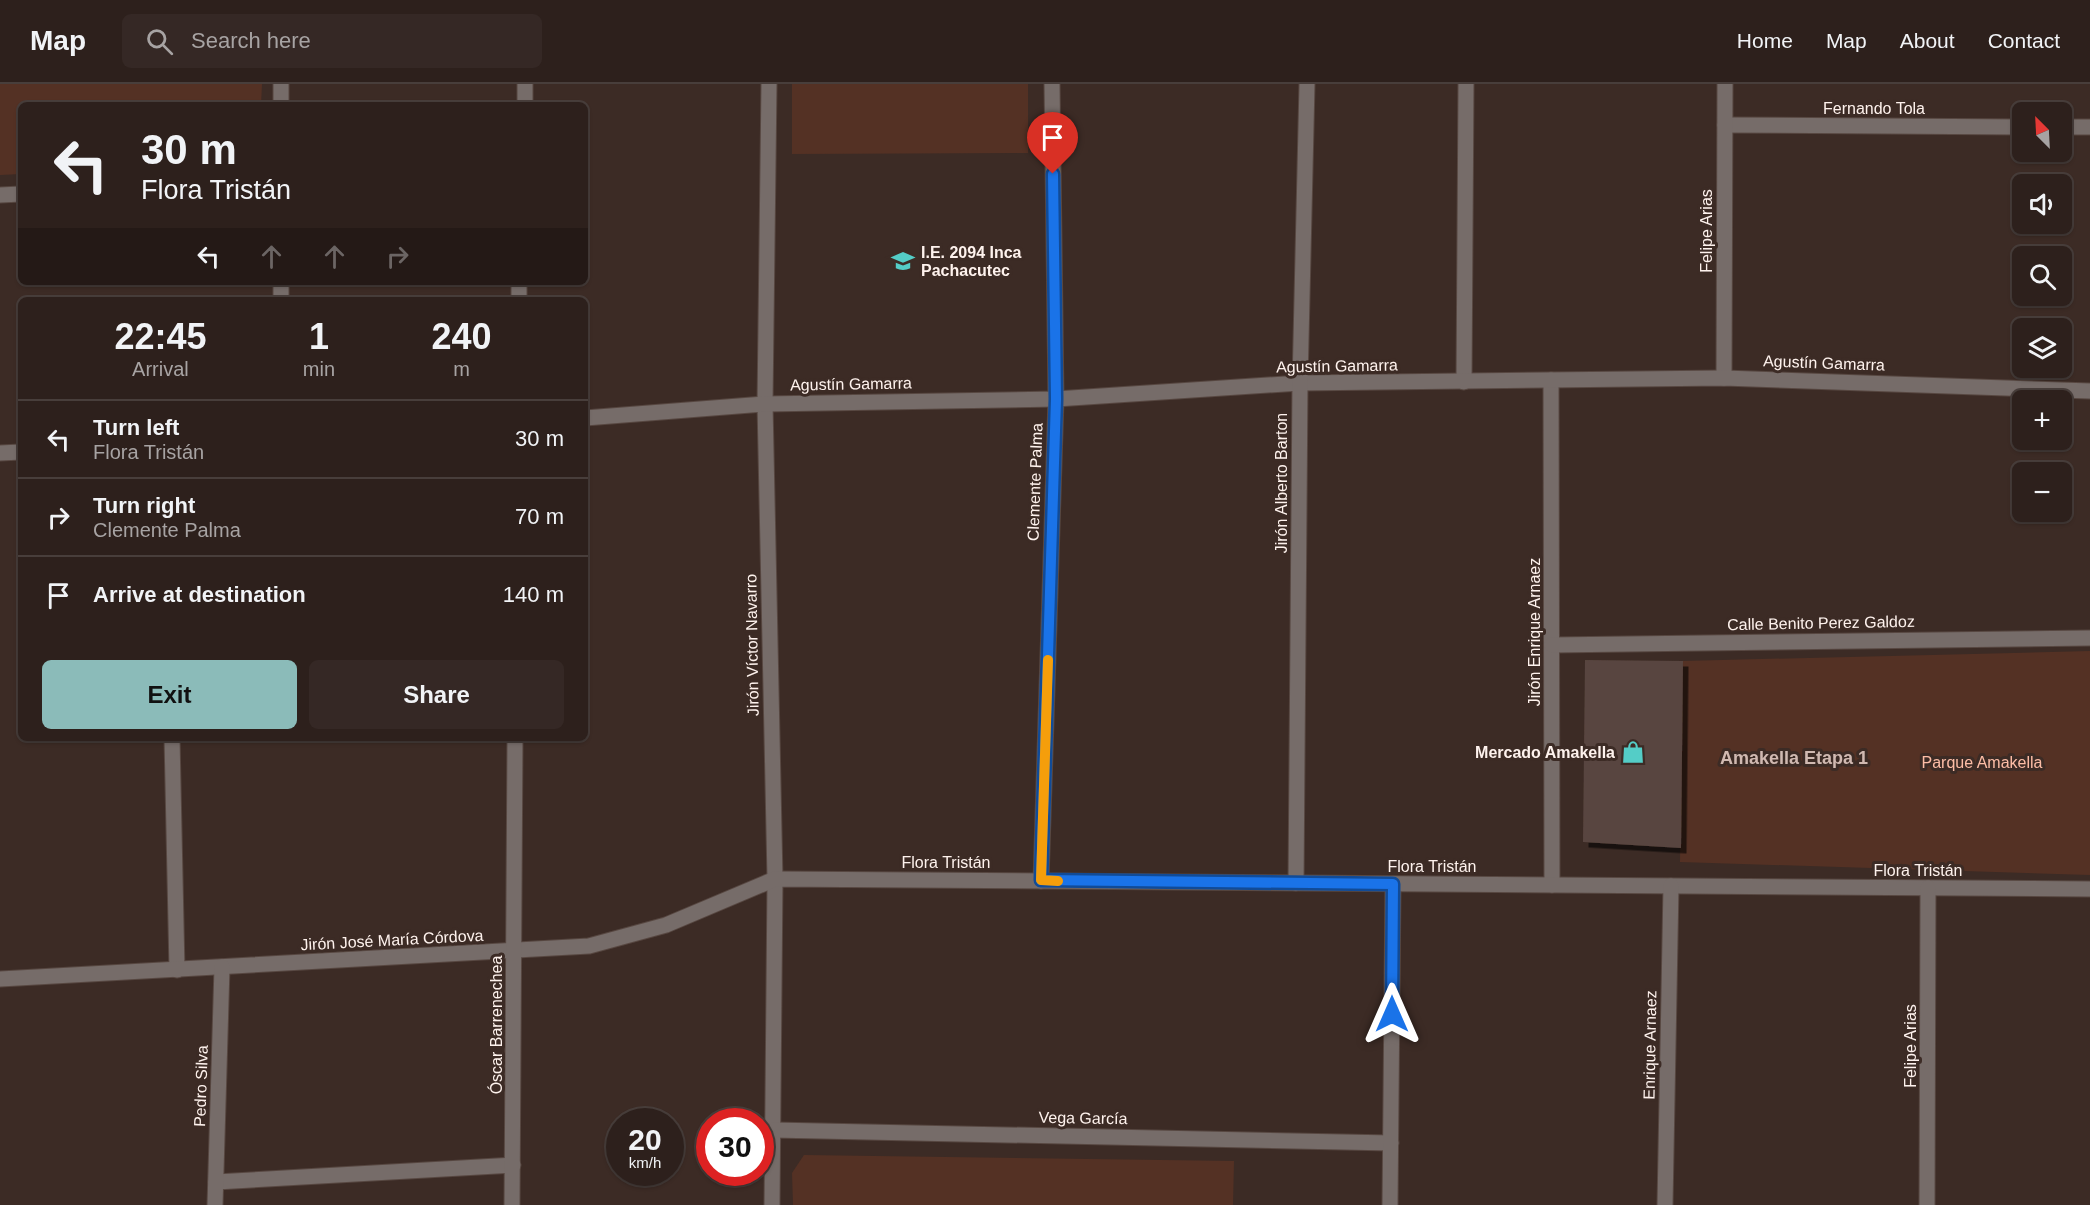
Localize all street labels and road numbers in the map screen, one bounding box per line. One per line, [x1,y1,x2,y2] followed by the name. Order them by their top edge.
[1823,100,1925,117] street label: Fernando Tola
[1698,189,1715,273] street label: Felipe Arias
[1763,352,1885,374] street label: Agustín Gamarra
[1276,356,1398,376] street label: Agustín Gamarra
[790,374,912,394] street label: Agustín Gamarra
[1273,413,1290,553] street label: Jirón Alberto Barton
[1024,423,1046,541] street label: Clemente Palma
[1526,558,1543,706] street label: Jirón Enrique Arnaez
[742,574,762,716] street label: Jirón Víctor Navarro
[1727,613,1915,633] street label: Calle Benito Perez Galdoz
[902,854,990,871] street label: Flora Tristán
[1388,858,1476,875] street label: Flora Tristán
[1874,862,1962,879] street label: Flora Tristán
[300,927,484,953] street label: Jirón José María Córdova
[487,956,505,1094] street label: Óscar Barrenechea
[1641,990,1659,1100] street label: Enrique Arnaez
[1902,1004,1919,1088] street label: Felipe Arias
[191,1045,211,1127] street label: Pedro Silva
[1038,1109,1128,1127] street label: Vega García

